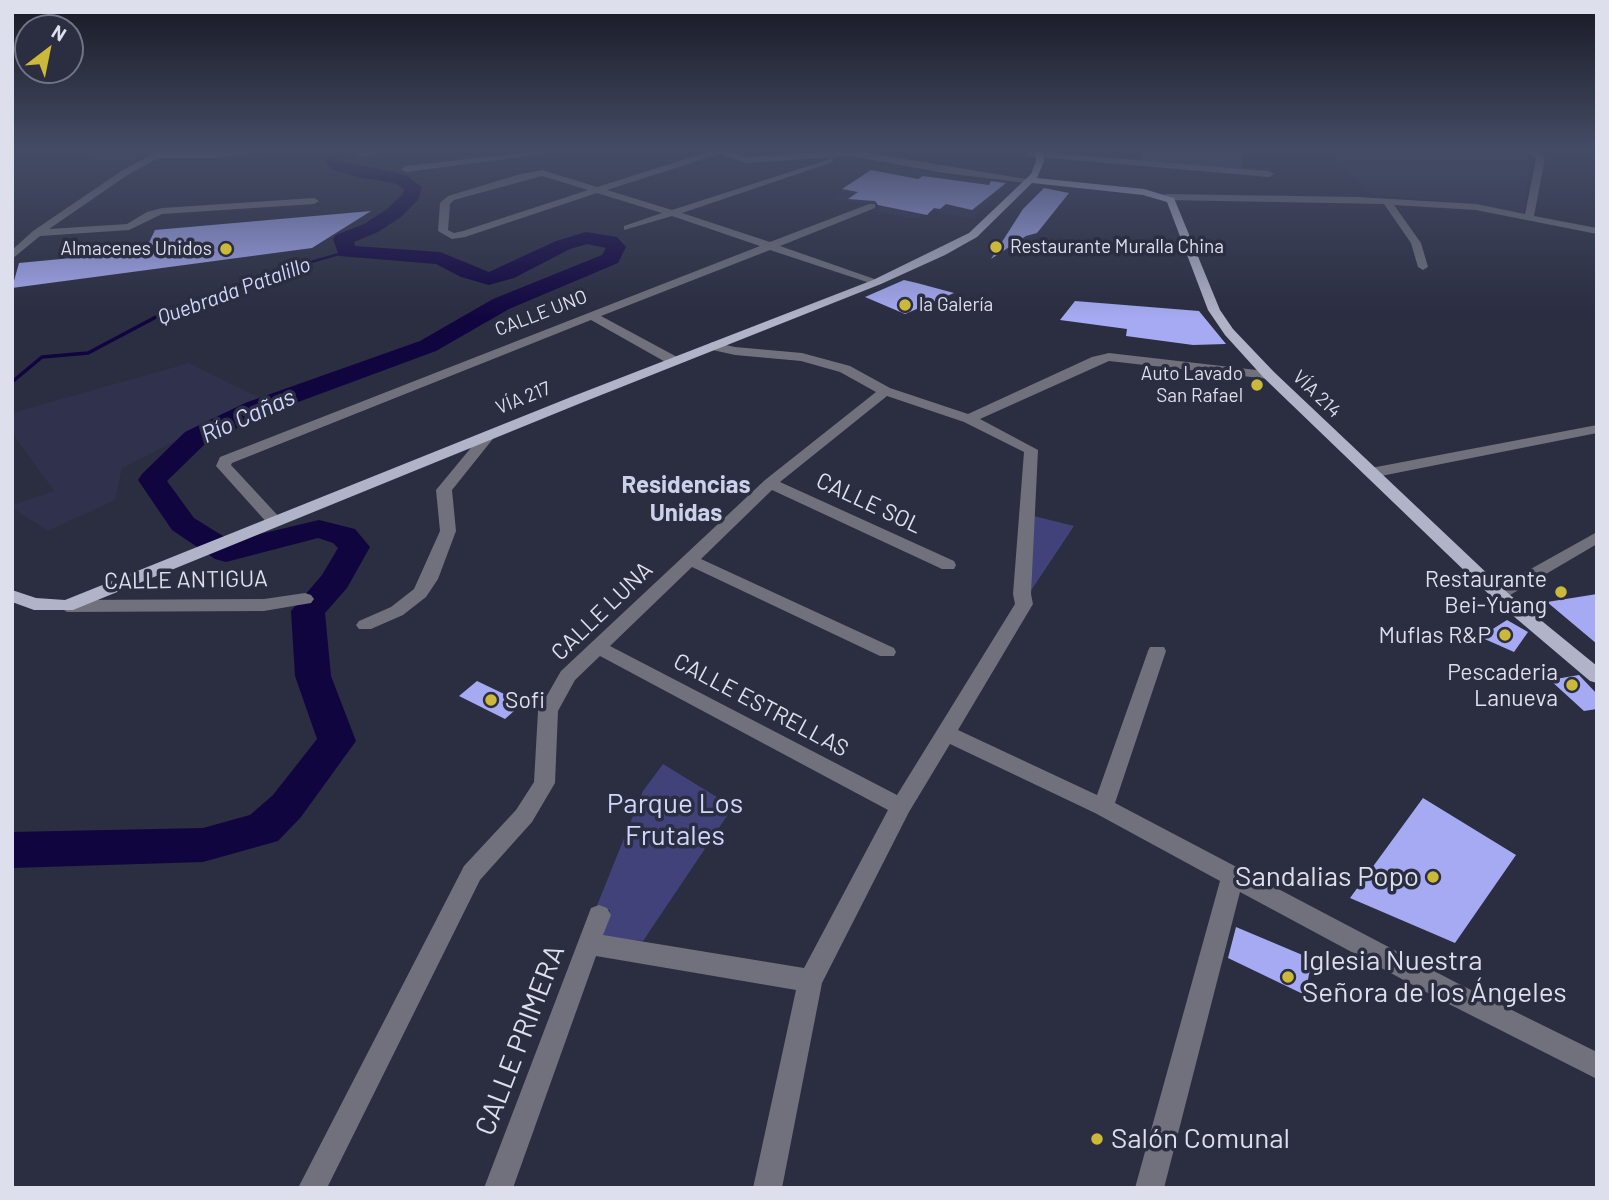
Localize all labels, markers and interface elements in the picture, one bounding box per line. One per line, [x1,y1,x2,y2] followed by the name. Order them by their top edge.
[14,14,84,84] north arrow
[48,19,71,46] text: N
[1010,236,1224,258] place label: Restaurante Muralla China
[60,238,212,260] place label: Almacenes Unidos
[988,239,1004,255] marker: Restaurante Muralla China
[218,241,234,257] marker: Almacenes Unidos
[154,252,314,330] water label: Quebrada Patalillo
[492,285,590,341] street label: CALLE UNO
[919,294,993,316] place label: la Galería
[897,297,913,313] marker: la Galería
[1141,363,1243,407] place label: Auto Lavado San Rafael
[1288,365,1346,423] street label: VÍA 214
[492,377,554,419] street label: VÍA 217
[1249,377,1265,393] marker: Auto Lavado San Rafael
[197,383,299,449] water label: Río Cañas
[812,467,926,539] street label: CALLE SOL
[621,471,751,527] district label: Residencias Unidas
[546,556,658,666] street label: CALLE LUNA
[104,565,268,595] street label: CALLE ANTIGUA
[1425,565,1547,619] place label: Restaurante Bei-Yuang
[1553,584,1569,600] marker: Restaurante Bei-Yuang
[1379,621,1491,649] place label: Muflas R&P
[1497,627,1513,643] marker: Muflas R&P
[669,647,853,763] street label: CALLE ESTRELLAS
[1447,658,1558,712] place label: Pescaderia Lanueva
[1564,677,1580,693] marker: Pescaderia Lanueva
[505,686,545,714] place label: Sofi
[483,692,499,708] marker: Sofi
[607,787,743,853] park label: Parque Los Frutales
[1235,860,1419,894] place label: Sandalias Popo
[1425,869,1441,885] marker: Sandalias Popo
[468,940,572,1140] street label: CALLE PRIMERA
[1302,944,1567,1010] place label: Iglesia Nuestra Señora de los Ángeles
[1280,969,1296,985] marker: Iglesia Nuestra Señora de los Ángeles
[1111,1122,1290,1156] place label: Salón Comunal
[1089,1131,1105,1147] marker: Salón Comunal

